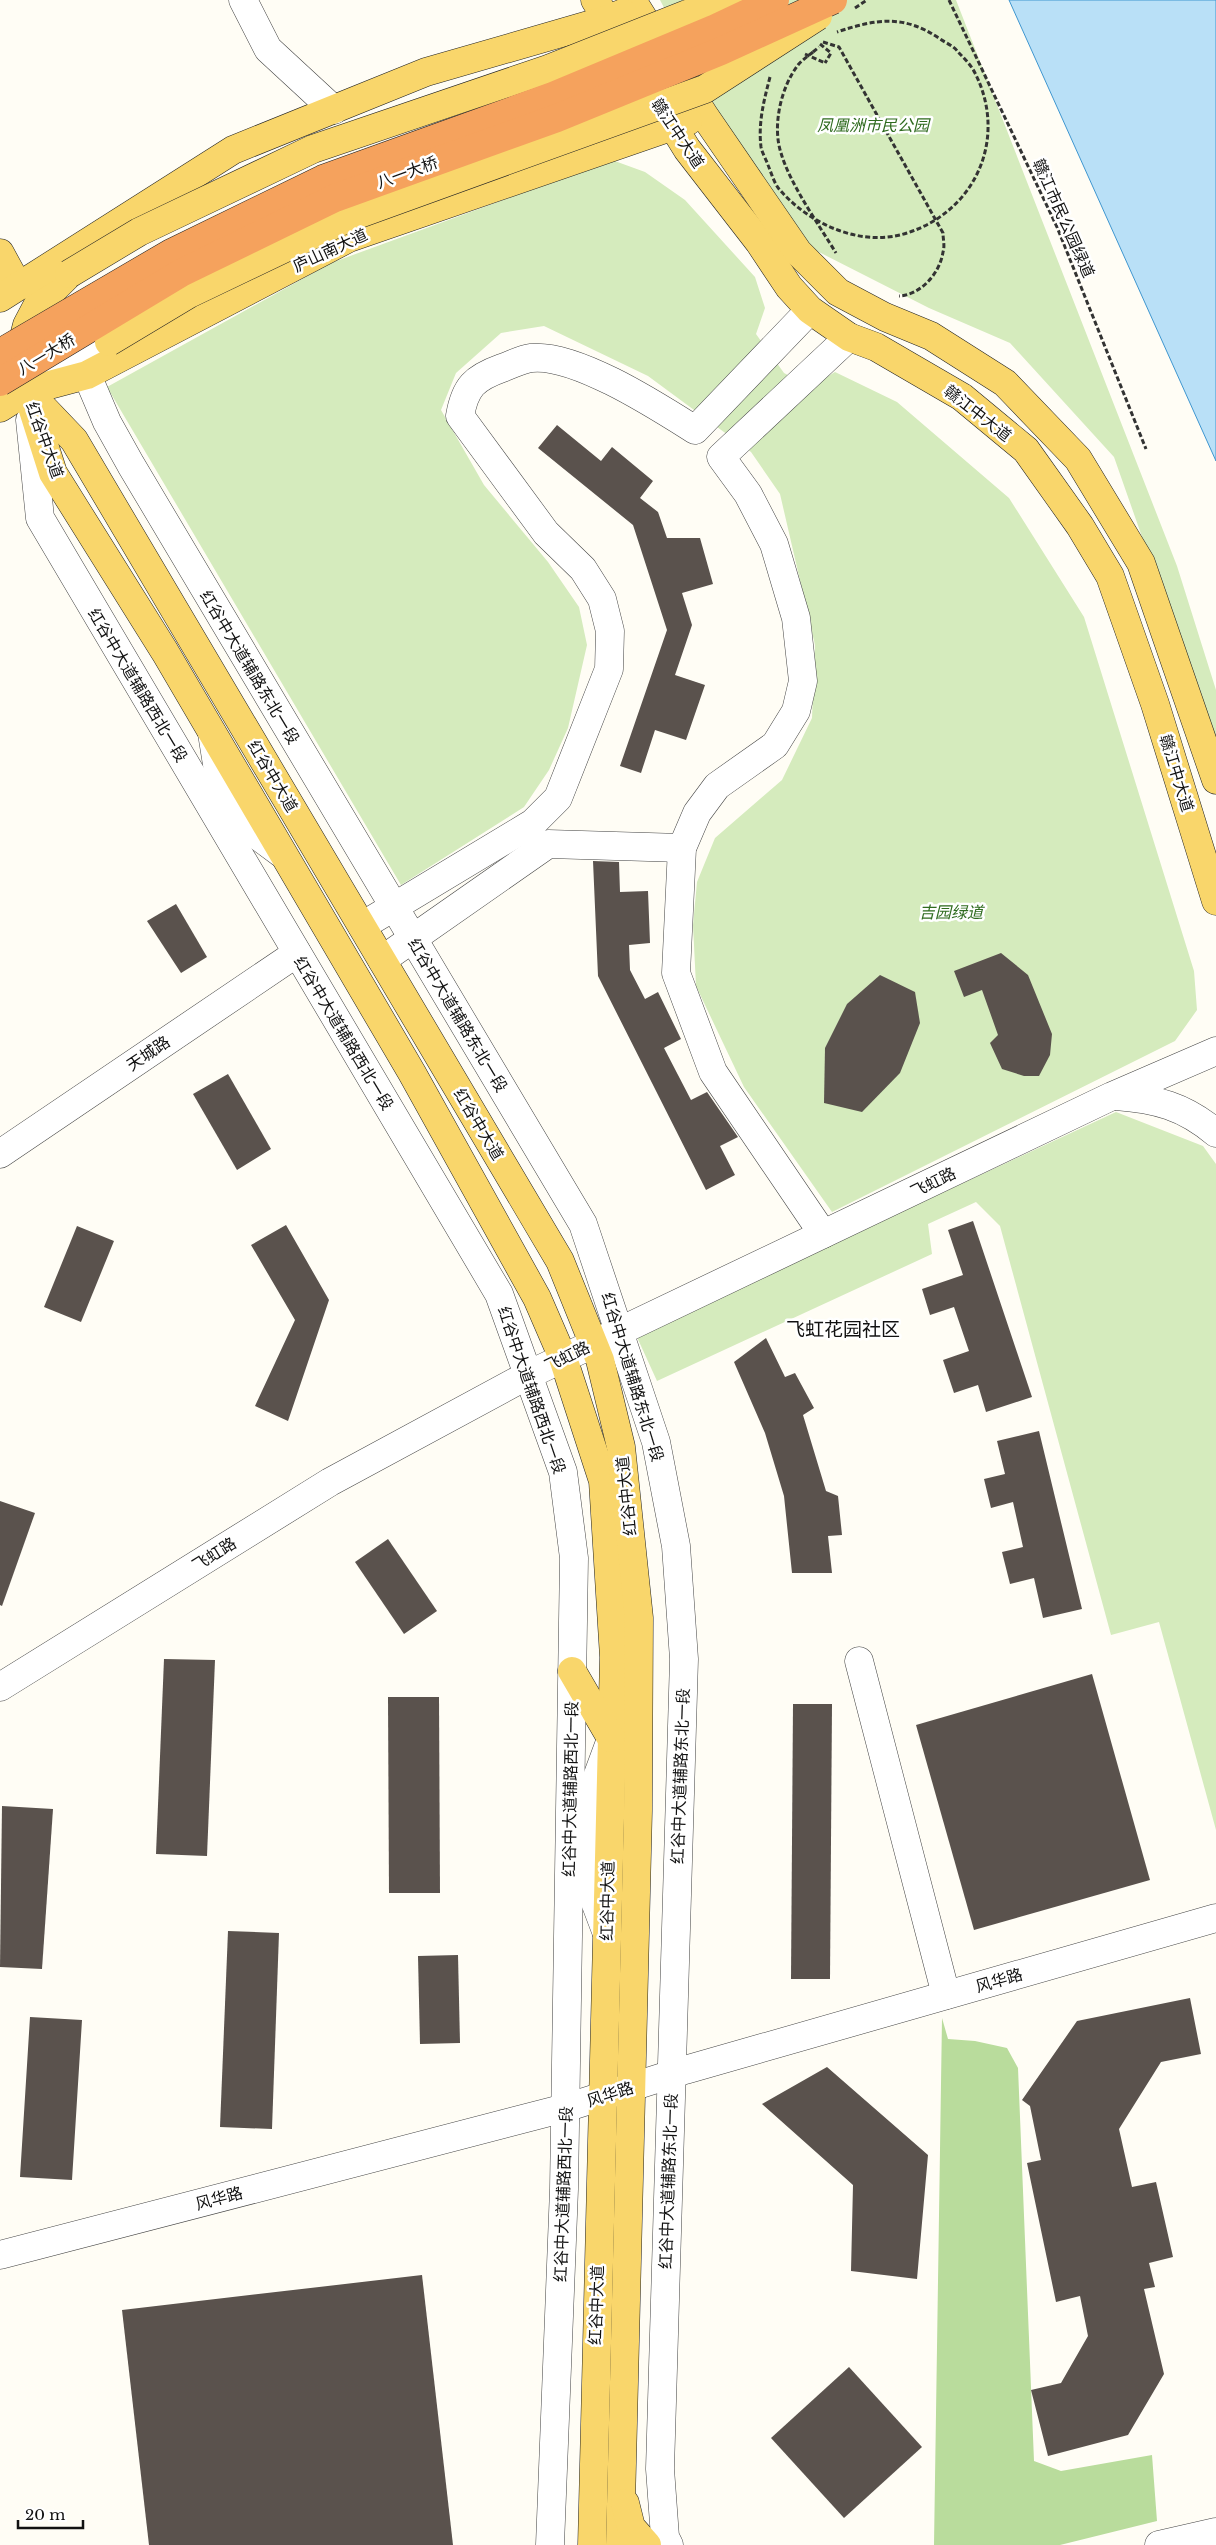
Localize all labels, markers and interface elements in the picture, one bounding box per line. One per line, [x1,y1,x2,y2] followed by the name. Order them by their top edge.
[647,94,709,172] street label: 赣江中大道
[817,115,931,135] park label: 凤凰洲市民公园
[374,152,440,192] street label: 八一大桥
[1029,155,1099,281] street label: 赣江市民公园绿道
[290,224,370,276] street label: 庐山南大道
[13,329,79,379] street label: 八一大桥
[940,380,1016,446] street label: 赣江中大道
[22,399,68,481] street label: 红谷中大道
[196,586,304,748] street label: 红谷中大道辅路东北一段
[84,604,192,766] street label: 红谷中大道辅路西北一段
[1156,732,1198,814] street label: 赣江中大道
[244,737,302,815] street label: 红谷中大道
[919,902,985,922] park label: 吉园绿道
[404,934,512,1096] street label: 红谷中大道辅路东北一段
[290,952,398,1114] street label: 红谷中大道辅路西北一段
[123,1031,173,1075] street label: 天城路
[450,1085,508,1163] street label: 红谷中大道
[907,1162,959,1202] street label: 飞虹路
[598,1290,668,1464] street label: 红谷中大道辅路东北一段
[494,1304,570,1476] street label: 红谷中大道辅路西北一段
[786,1318,900,1341] district label: 飞虹花园社区
[541,1336,593,1376] street label: 飞虹路
[612,1455,640,1537] street label: 红谷中大道
[188,1533,240,1575] street label: 飞虹路
[667,1688,693,1864] street label: 红谷中大道辅路东北一段
[558,1701,582,1877] street label: 红谷中大道辅路西北一段
[596,1861,618,1941] street label: 红谷中大道
[973,1964,1025,1996] street label: 风华路
[584,2077,636,2111] street label: 风华路
[655,2093,681,2269] street label: 红谷中大道辅路东北一段
[550,2106,576,2282] street label: 红谷中大道辅路西北一段
[193,2182,245,2214] street label: 风华路
[585,2265,607,2345] street label: 红谷中大道
[18,2498,82,2530] scale bar
[25,2505,65,2524] text: 20 m

